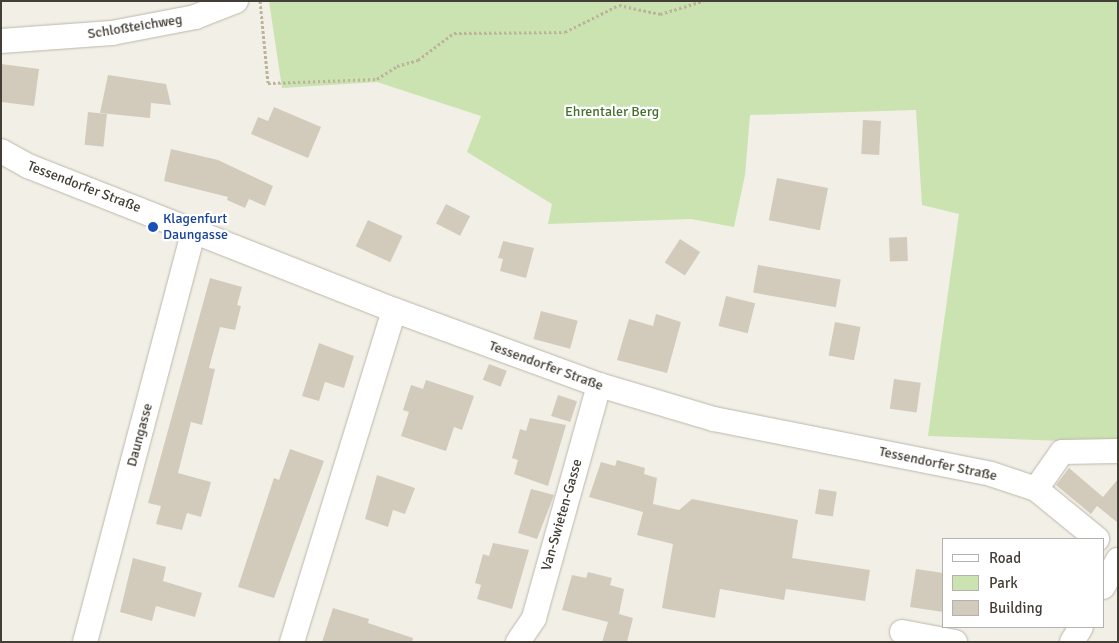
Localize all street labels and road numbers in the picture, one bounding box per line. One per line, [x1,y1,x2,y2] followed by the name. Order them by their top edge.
[86,11,184,43] street label: Schloßteichweg
[25,158,143,216] street label: Tessendorfer Straße
[487,338,605,394] street label: Tessendorfer Straße
[123,401,157,469] street label: Daungasse
[877,443,999,485] street label: Tessendorfer Straße
[538,457,586,573] street label: Van-Swieten-Gasse

